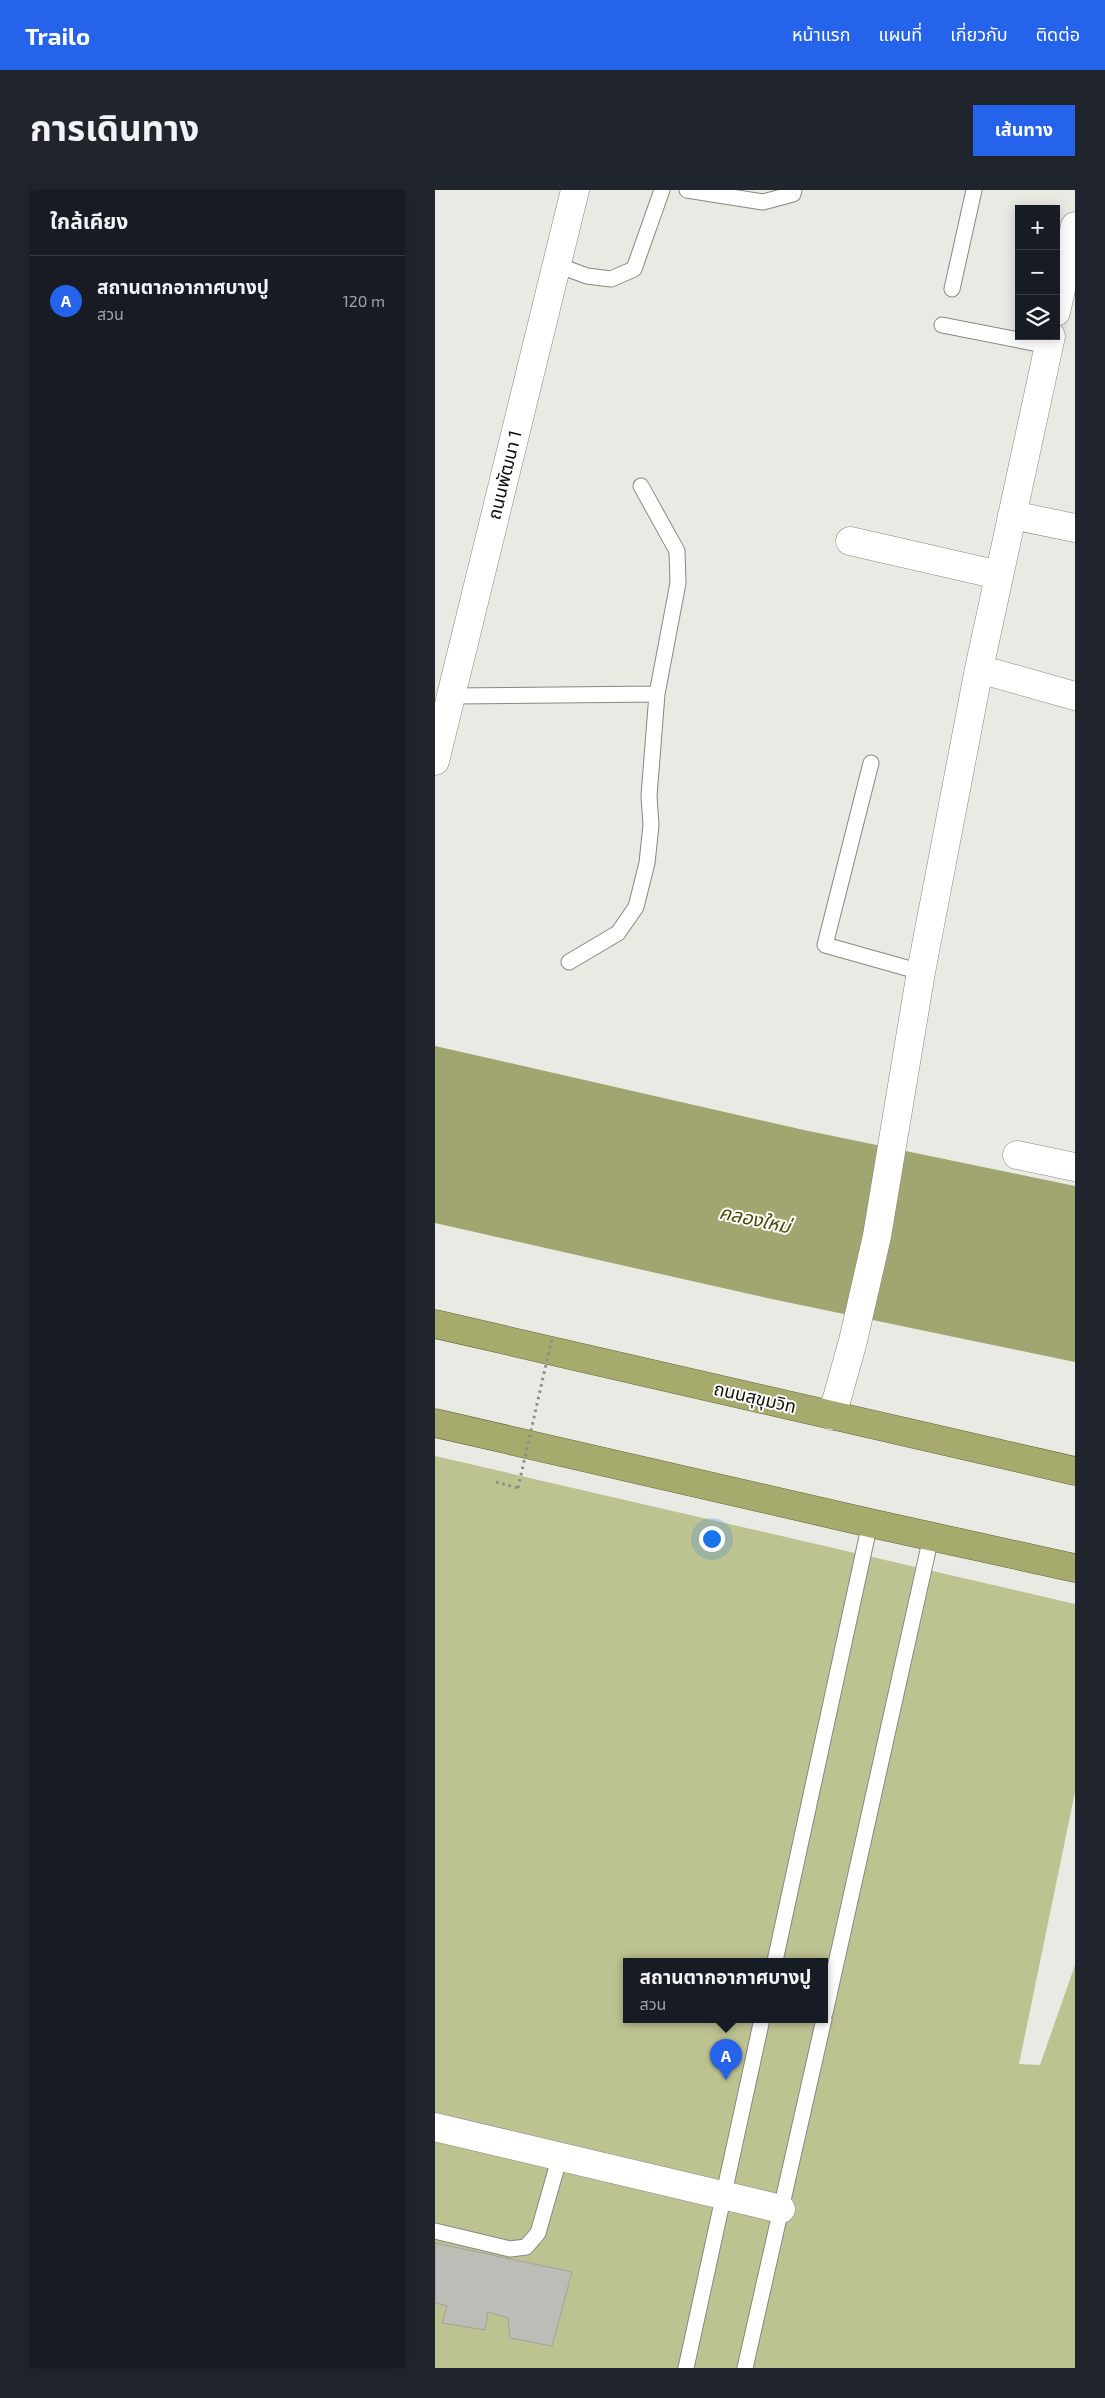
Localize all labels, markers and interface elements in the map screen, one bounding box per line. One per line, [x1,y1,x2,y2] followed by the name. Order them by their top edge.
[25,21,90,50] text: Trailo
[792,23,850,45] text: หน้าแรก
[878,23,922,45] text: แผนที่
[950,23,1008,45] text: เกี่ยวกับ
[1036,23,1080,45] text: ติดต่อ
[973,105,1075,156] button: เส้นทาง
[30,106,199,148] text: การเดินทาง
[1015,205,1060,340] map controls
[1015,205,1060,250] button: +
[50,208,128,233] text: ใกล้เคียง
[1015,250,1060,295] button: −
[97,275,269,298] text: สถานตากอากาศบางปู
[61,291,71,310] text: A
[342,291,385,310] text: 120 m
[1015,295,1060,340] button: layers
[97,304,124,323] text: สวน
[482,428,526,522] street label: ถนนพัฒนา 1
[718,1200,796,1238] water label: คลองใหม่
[712,1377,799,1418] street label: ถนนสุขุมวิท
[699,1526,725,1552] your location
[623,1958,828,2023] popup
[640,1965,811,1988] text: สถานตากอากาศบางปู
[640,1994,666,2013] text: สวน
[710,2039,742,2080] pin: A

